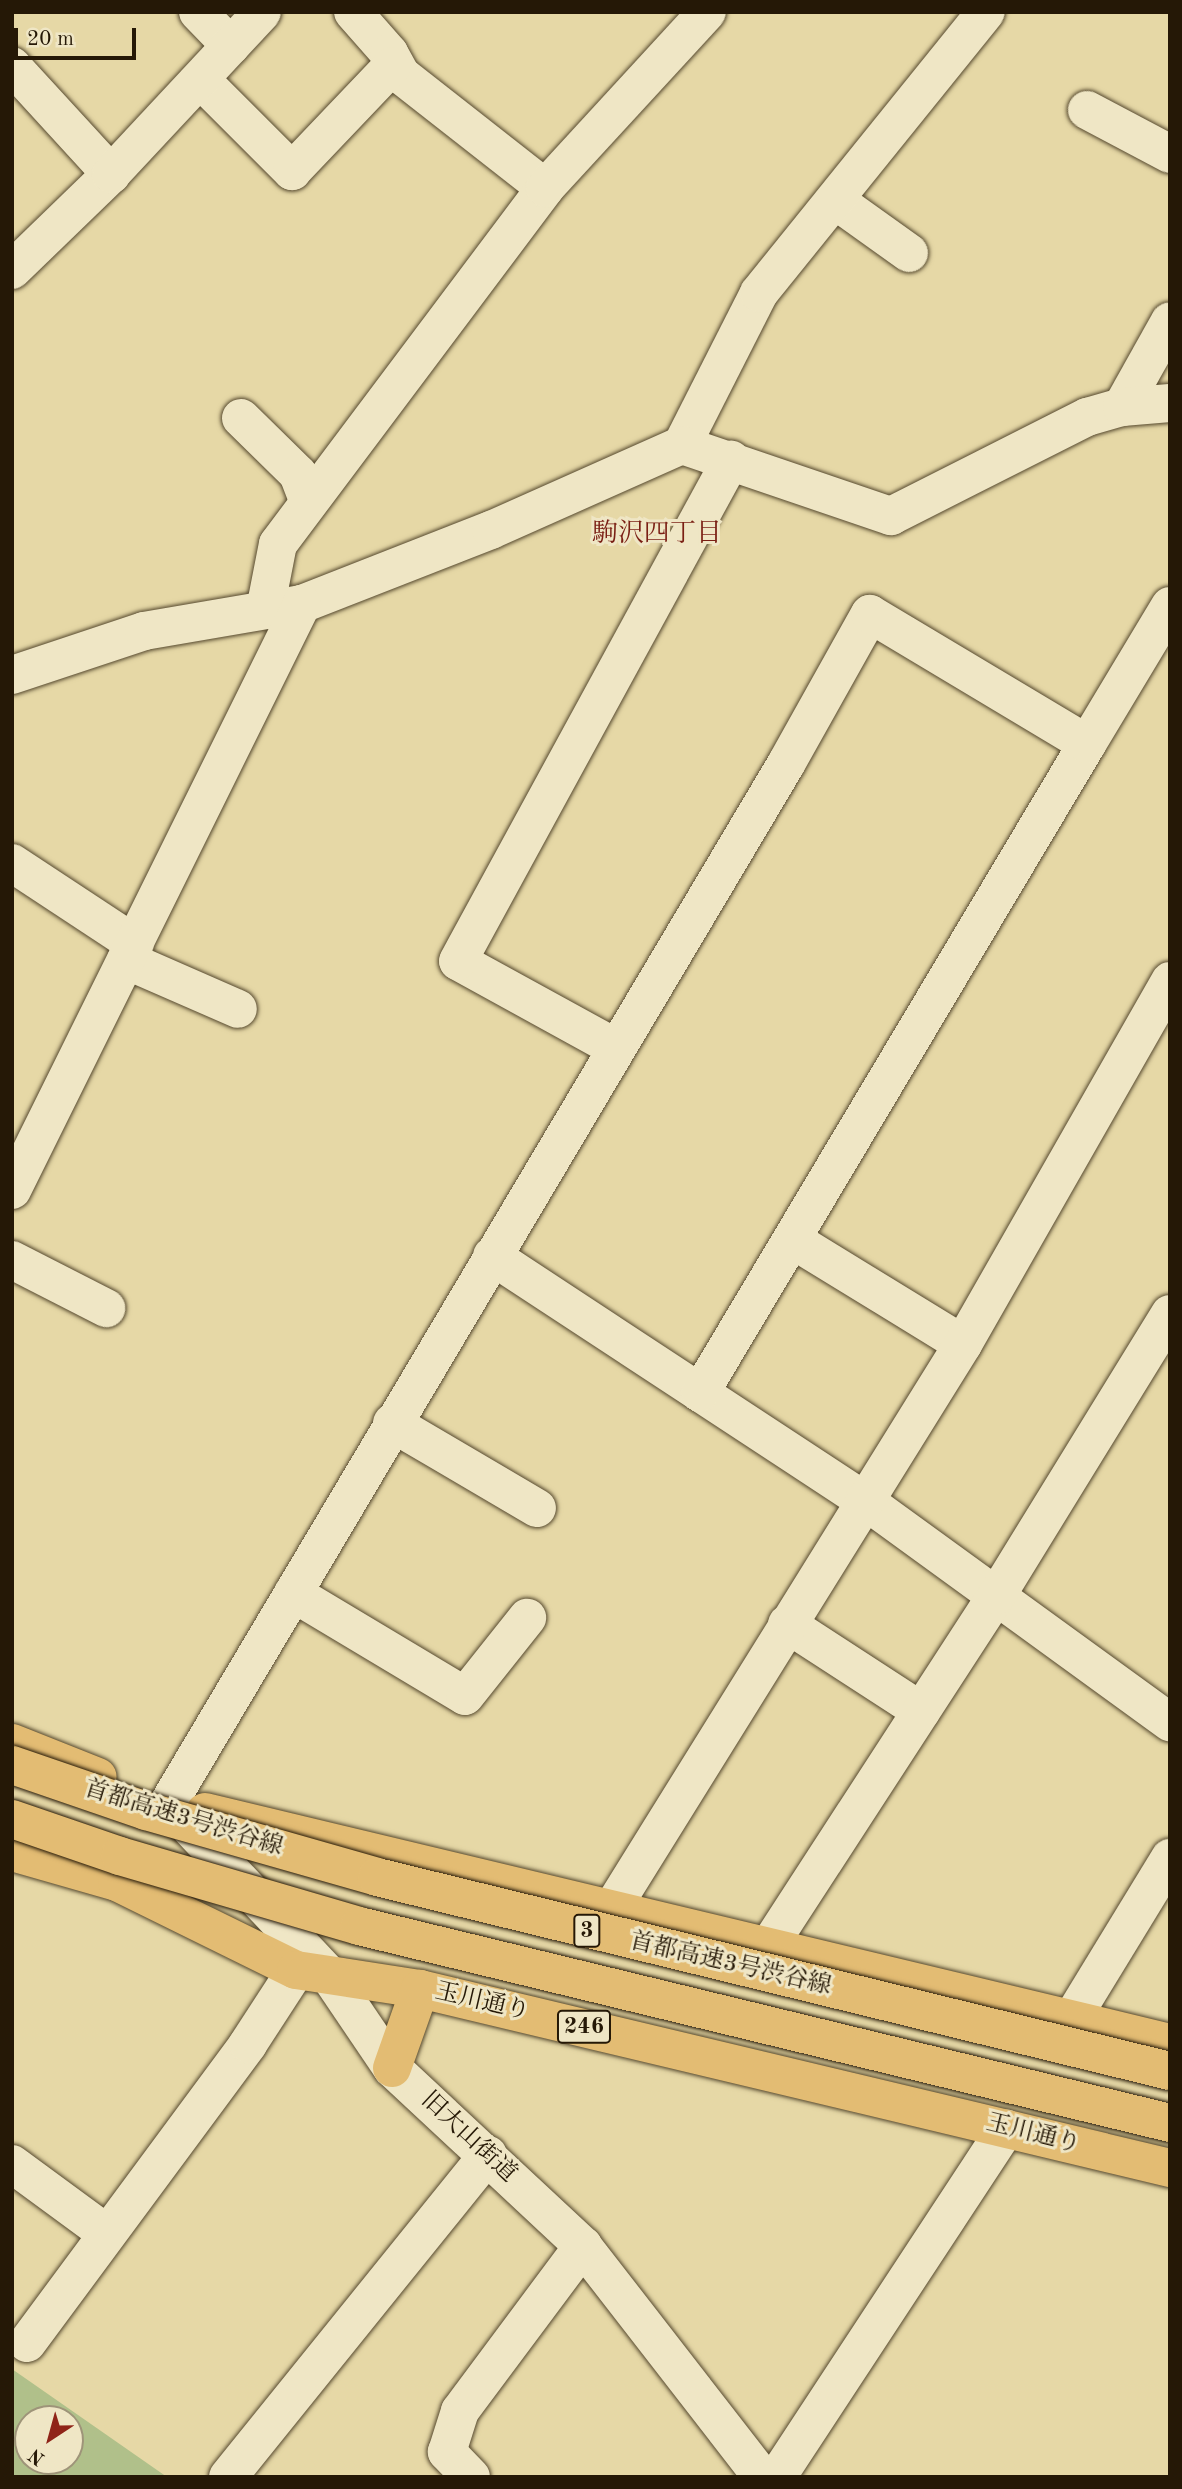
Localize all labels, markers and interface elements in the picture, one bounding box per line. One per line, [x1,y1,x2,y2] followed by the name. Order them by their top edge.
[18,14,140,58] scale bar
[27,29,74,50] text: 20 m
[592,519,722,551] district label: 駒沢四丁目
[80,1775,286,1863] street label: 首都高速3号渋谷線
[573,1912,601,1950] road number: 3
[626,1928,834,2002] street label: 首都高速3号渋谷線
[432,1978,532,2028] street label: 玉川通り
[556,2008,612,2046] road number: 246
[414,2087,522,2189] street label: 旧大山街道
[983,2109,1083,2161] street label: 玉川通り
[14,2405,84,2475] north arrow
[26,2444,49,2468] text: N

